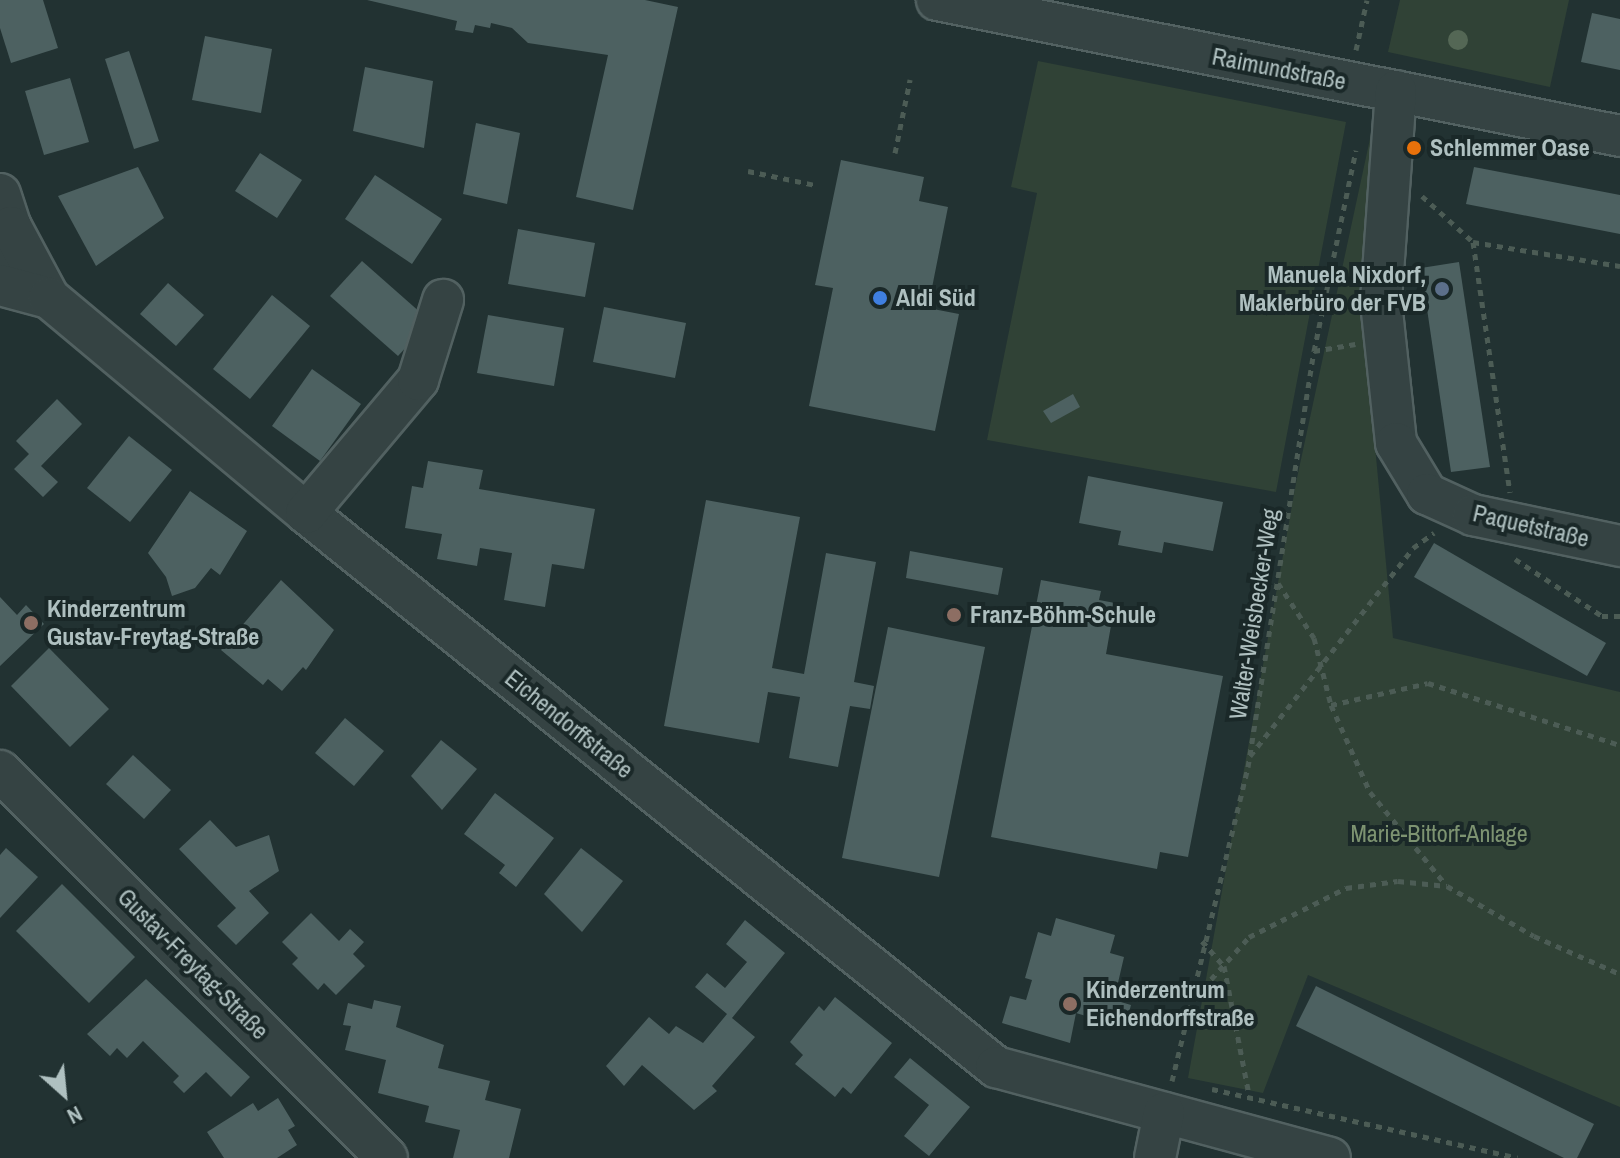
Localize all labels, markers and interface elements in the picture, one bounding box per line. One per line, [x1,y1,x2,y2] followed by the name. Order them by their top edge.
[1210,42,1348,96] street label: Raimundstraße
[1430,134,1590,162] place label: Schlemmer Oase
[1405,139,1423,157] marker: Schlemmer Oase
[1239,261,1426,317] place label: Manuela Nixdorf, Maklerbüro der FVB
[1433,280,1451,298] marker: Manuela Nixdorf, Maklerbüro der FVB
[896,284,976,312] place label: Aldi Süd
[871,289,889,307] marker: Aldi Süd
[1470,499,1592,553] street label: Paquetstraße
[1223,507,1285,721] street label: Walter-Weisbecker-Weg
[47,595,259,651] place label: Kinderzentrum Gustav-Freytag-Straße
[970,601,1156,629] place label: Franz-Böhm-Schule
[945,606,963,624] marker: Franz-Böhm-Schule
[22,614,40,632] marker: Kinderzentrum Gustav-Freytag-Straße
[499,664,639,784] street label: Eichendorffstraße
[1350,820,1528,848] park label: Marie-Bittorf-Anlage
[112,883,274,1045] street label: Gustav-Freytag-Straße
[1086,976,1254,1032] place label: Kinderzentrum Eichendorffstraße
[1061,995,1079,1013] marker: Kinderzentrum Eichendorffstraße
[24,1054,104,1134] north arrow
[62,1099,88,1132] text: N

